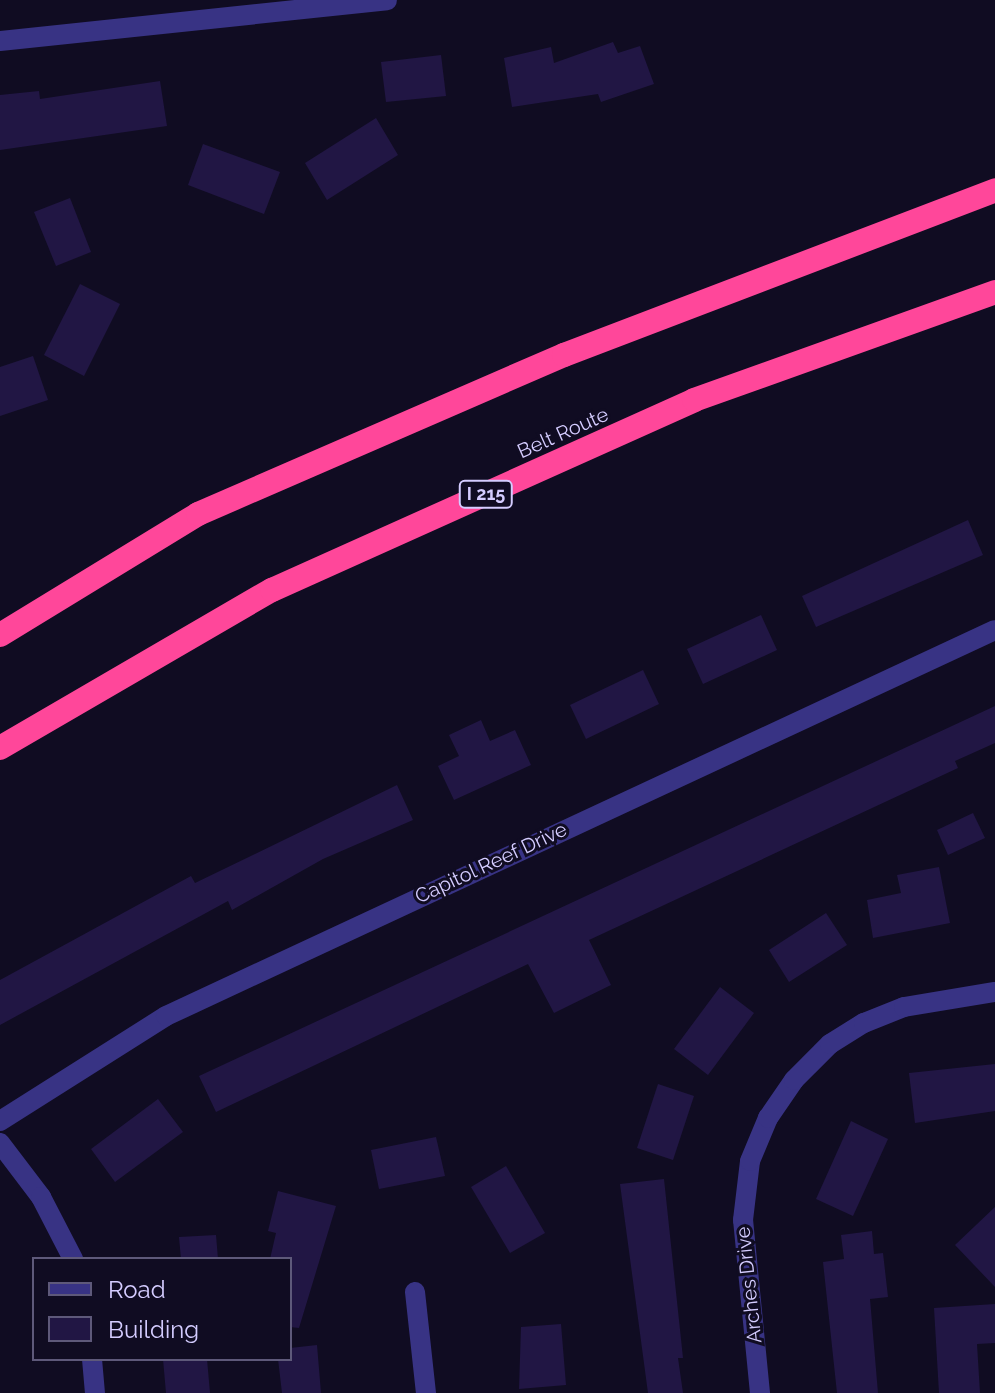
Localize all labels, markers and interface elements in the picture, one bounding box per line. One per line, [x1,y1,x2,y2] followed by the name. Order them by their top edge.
[514,402,612,464] street label: Belt Route
[458,480,514,508] road number: I 215
[411,817,571,909] street label: Capitol Reef Drive
[731,1226,767,1344] street label: Arches Drive
[32,1257,292,1361] legend
[108,1275,166,1304] text: Road
[108,1315,199,1344] text: Building

